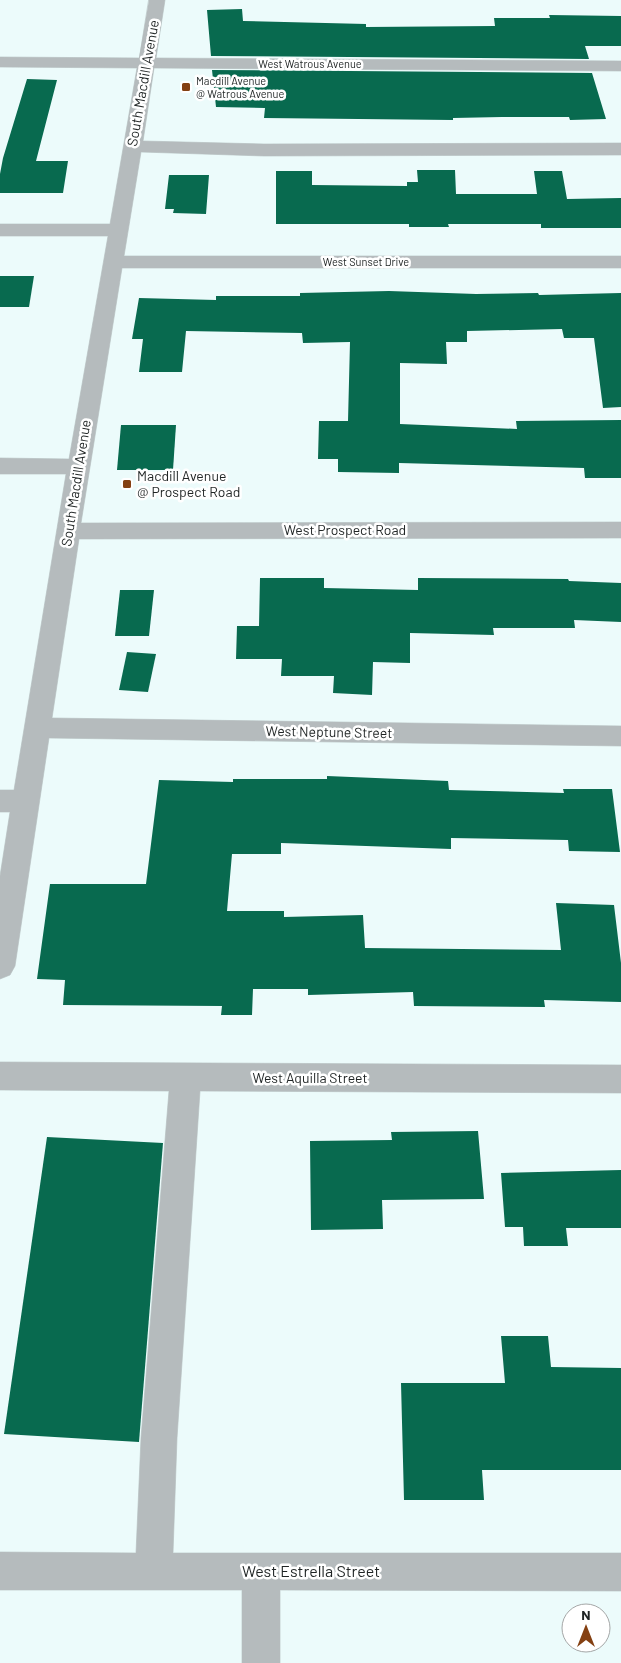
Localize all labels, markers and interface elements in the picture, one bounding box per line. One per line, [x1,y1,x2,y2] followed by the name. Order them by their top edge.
[123,18,162,147] street label: South Macdill Avenue
[258,57,362,70] street label: West Watrous Avenue
[196,74,284,100] place label: Macdill Avenue @ Watrous Avenue
[180,81,192,93] marker: Macdill Avenue @ Watrous Avenue
[323,255,409,268] street label: West Sunset Drive
[57,418,94,548] street label: South Macdill Avenue
[137,467,240,500] place label: Macdill Avenue @ Prospect Road
[121,478,133,490] marker: Macdill Avenue @ Prospect Road
[284,521,406,538] street label: West Prospect Road
[265,722,393,741] street label: West Neptune Street
[252,1069,368,1086] street label: West Aquilla Street
[242,1561,380,1580] street label: West Estrella Street
[561,1603,611,1653] north arrow
[581,1606,591,1623] text: N

